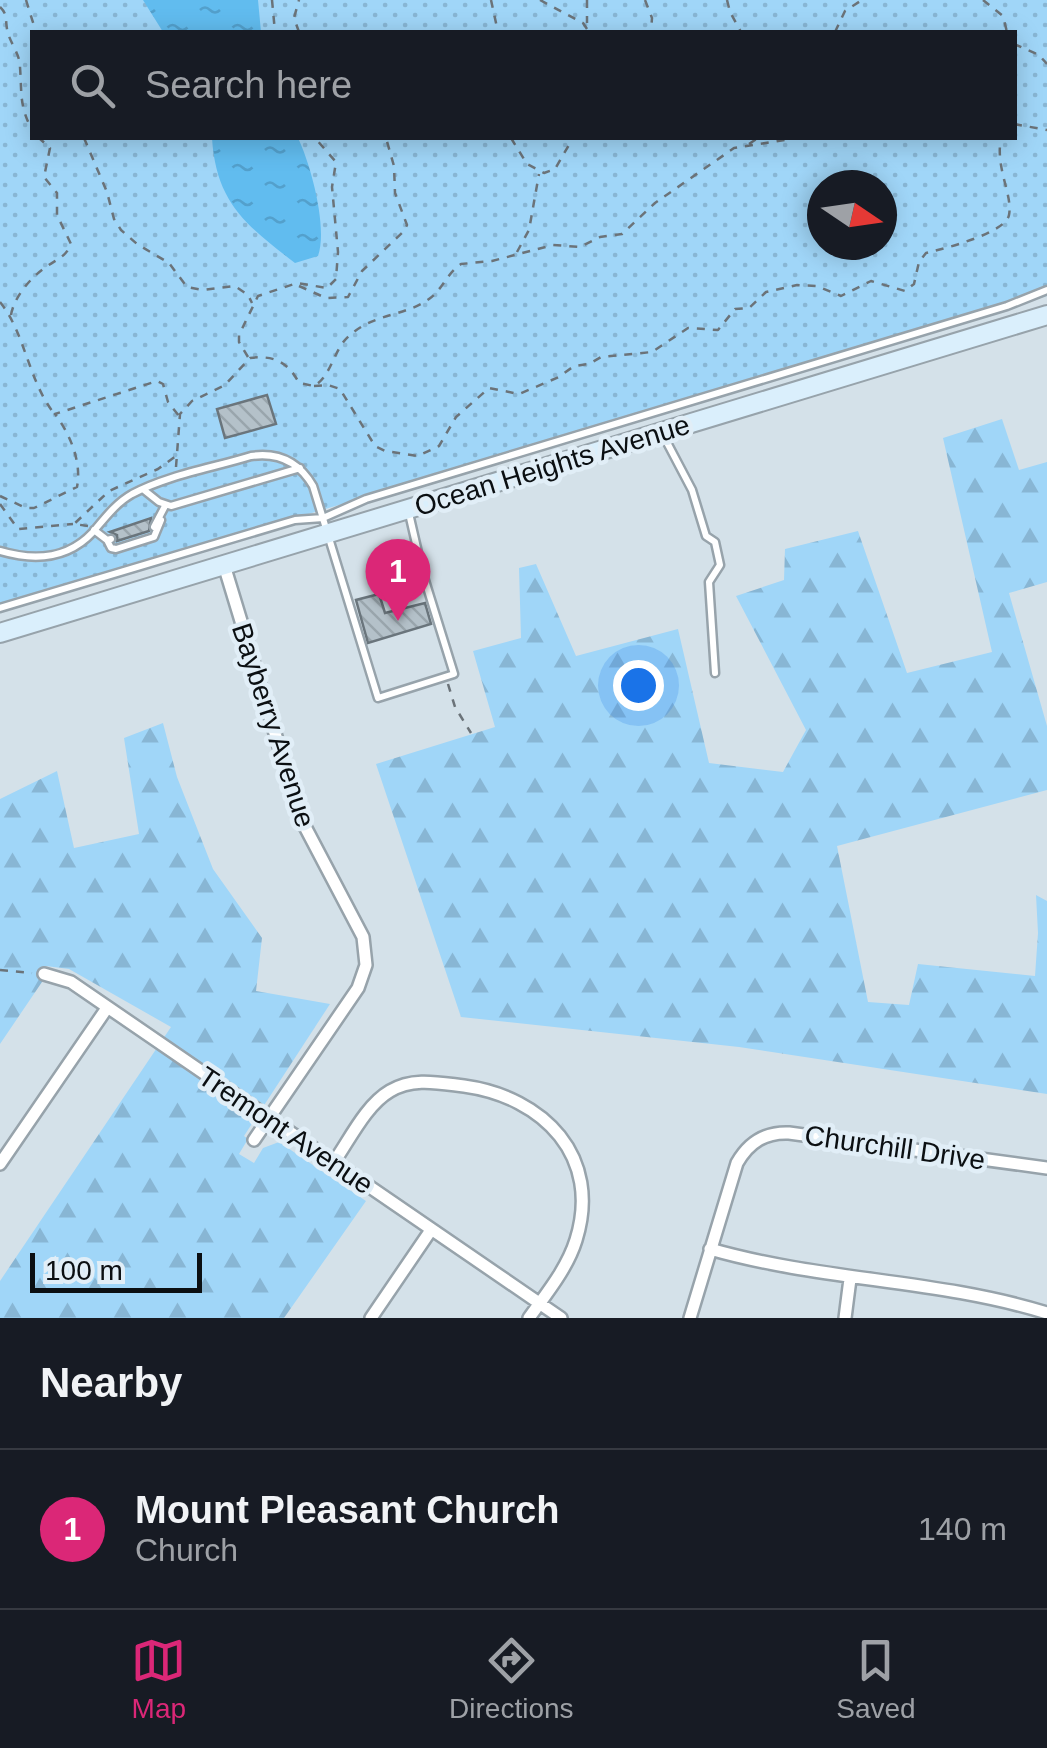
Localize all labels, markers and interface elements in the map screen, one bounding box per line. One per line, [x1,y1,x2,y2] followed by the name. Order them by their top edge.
[30,30,1017,140] search box
[65,58,120,113] icon: search
[145,64,352,106] text: Search here
[807,170,897,260] north arrow
[411,409,693,522] street label: Ocean Heights Avenue
[366,538,430,621] pin: 1
[226,619,321,831] street label: Bayberry Avenue
[613,660,664,711] your location
[193,1061,379,1200] street label: Tremont Avenue
[803,1119,987,1176] street label: Churchill Drive
[30,1248,202,1292] scale bar
[45,1255,123,1286] text: 100 m
[40,1359,182,1406] text: Nearby
[135,1489,559,1531] text: Mount Pleasant Church
[64,1511,81,1547] text: 1
[918,1511,1007,1547] text: 140 m
[135,1532,238,1568] text: Church
[131,1633,186,1725] tab: Map
[449,1633,574,1725] tab: Directions
[836,1633,916,1725] tab: Saved

